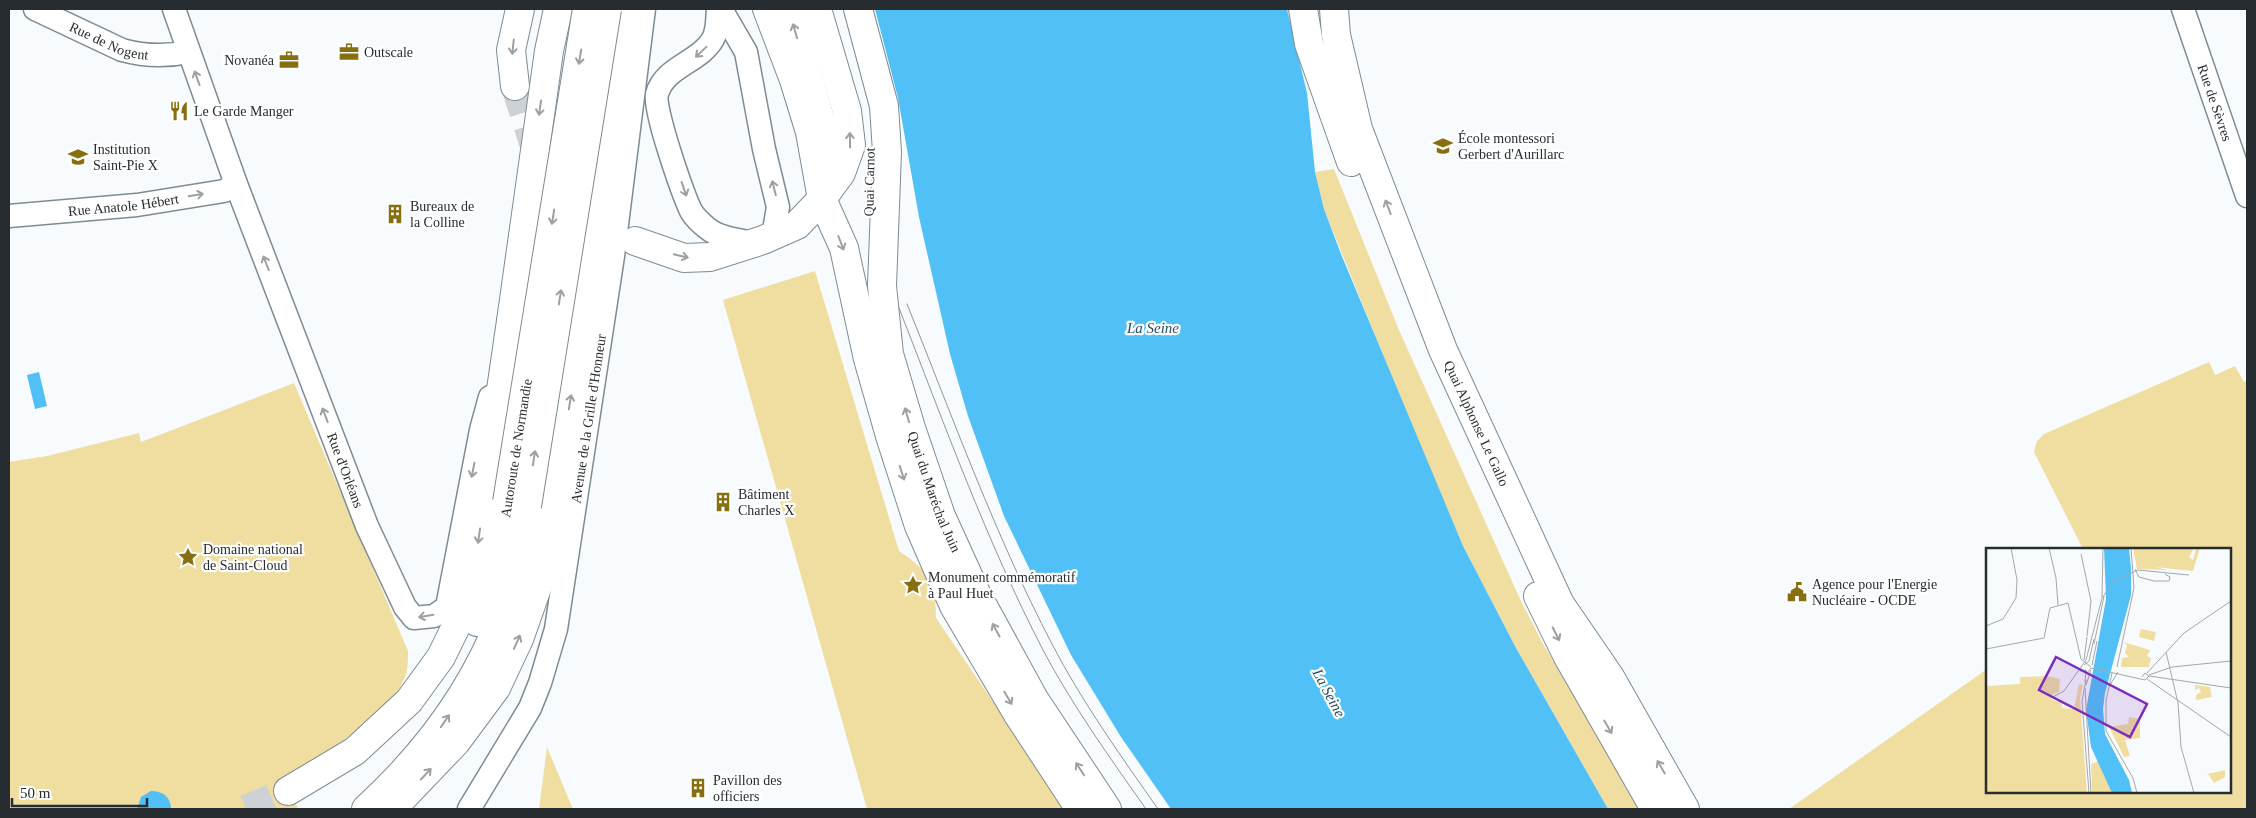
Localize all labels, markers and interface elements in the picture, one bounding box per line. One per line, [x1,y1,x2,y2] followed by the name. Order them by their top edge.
[67,19,149,63] street label: Rue de Nogent
[790,24,800,40] one-way arrow
[508,39,517,55] one-way arrow
[338,41,360,63] office icon: Outscale
[364,45,413,60] place label: Outscale
[695,46,707,58] one-way arrow
[278,49,300,71] office icon: Novanéa
[574,49,584,65] one-way arrow
[224,53,275,68] place label: Novanéa
[2195,62,2235,143] street label: Rue de Sèvres
[192,71,201,86] one-way arrow
[168,100,190,122] restaurant icon: Le Garde Manger
[535,100,545,116] one-way arrow
[194,104,294,119] place label: Le Garde Manger
[1458,130,1564,162] place label: École montessori Gerbert d'Aurillarc
[845,133,855,149] one-way arrow
[1432,135,1454,157] school or university icon: École montessori Gerbert d'Aurillarc
[93,142,158,173] place label: Institution Saint-Pie X
[67,146,89,168] school or university icon: Institution Saint-Pie X
[861,147,878,217] street label: Quai Carnot
[769,180,778,196] one-way arrow
[680,181,689,197] one-way arrow
[188,190,204,200] one-way arrow
[68,191,180,219] street label: Rue Anatole Hébert
[410,199,474,230] place label: Bureaux de la Colline
[1383,200,1392,215] one-way arrow
[384,203,406,225] building icon: Bureaux de la Colline
[548,209,558,225] one-way arrow
[838,236,847,251] one-way arrow
[672,252,688,261] one-way arrow
[261,256,271,271] one-way arrow
[556,290,566,306] one-way arrow
[1126,320,1179,336] water label: La Seine
[568,333,609,504] street label: Avenue de la Grille d'Honneur
[1441,358,1512,489] street label: Quai Alphonse Le Gallo
[498,378,535,518] street label: Autoroute de Normandie
[565,395,575,411] one-way arrow
[320,408,329,423] one-way arrow
[902,408,912,424] one-way arrow
[905,429,963,555] street label: Quai du Maréchal Juin
[324,431,366,510] street label: Rue d'Orléans
[530,450,540,466] one-way arrow
[468,462,477,478] one-way arrow
[898,465,907,480] one-way arrow
[738,487,794,518] place label: Bâtiment Charles X
[712,491,734,513] building icon: Bâtiment Charles X
[474,528,484,544] one-way arrow
[203,542,303,573] place label: Domaine national de Saint-Cloud
[177,546,199,568] place icon: Domaine national de Saint-Cloud
[1986,548,2231,793] inset map
[928,570,1076,601] place label: Monument commémoratif à Paul Huet
[902,574,924,596] place icon: Monument commémoratif à Paul Huet
[1812,577,1937,608] place label: Agence pour l'Energie Nucléaire - OCDE
[1786,581,1808,603] public building icon: Agence pour l'Energie Nucléaire - OCDE
[419,612,435,622] one-way arrow
[990,623,1000,637] one-way arrow
[1552,626,1561,641] one-way arrow
[513,635,523,650] one-way arrow
[1309,665,1348,720] water label: La Seine
[1004,691,1014,705] one-way arrow
[440,714,450,728] one-way arrow
[1604,719,1613,734] one-way arrow
[1655,760,1665,774] one-way arrow
[1075,762,1085,776] one-way arrow
[420,768,432,781] one-way arrow
[713,773,782,804] place label: Pavillon des officiers
[12,776,148,808] scale bar
[687,777,709,799] building icon: Pavillon des officiers
[20,785,51,801] text: 50 m

